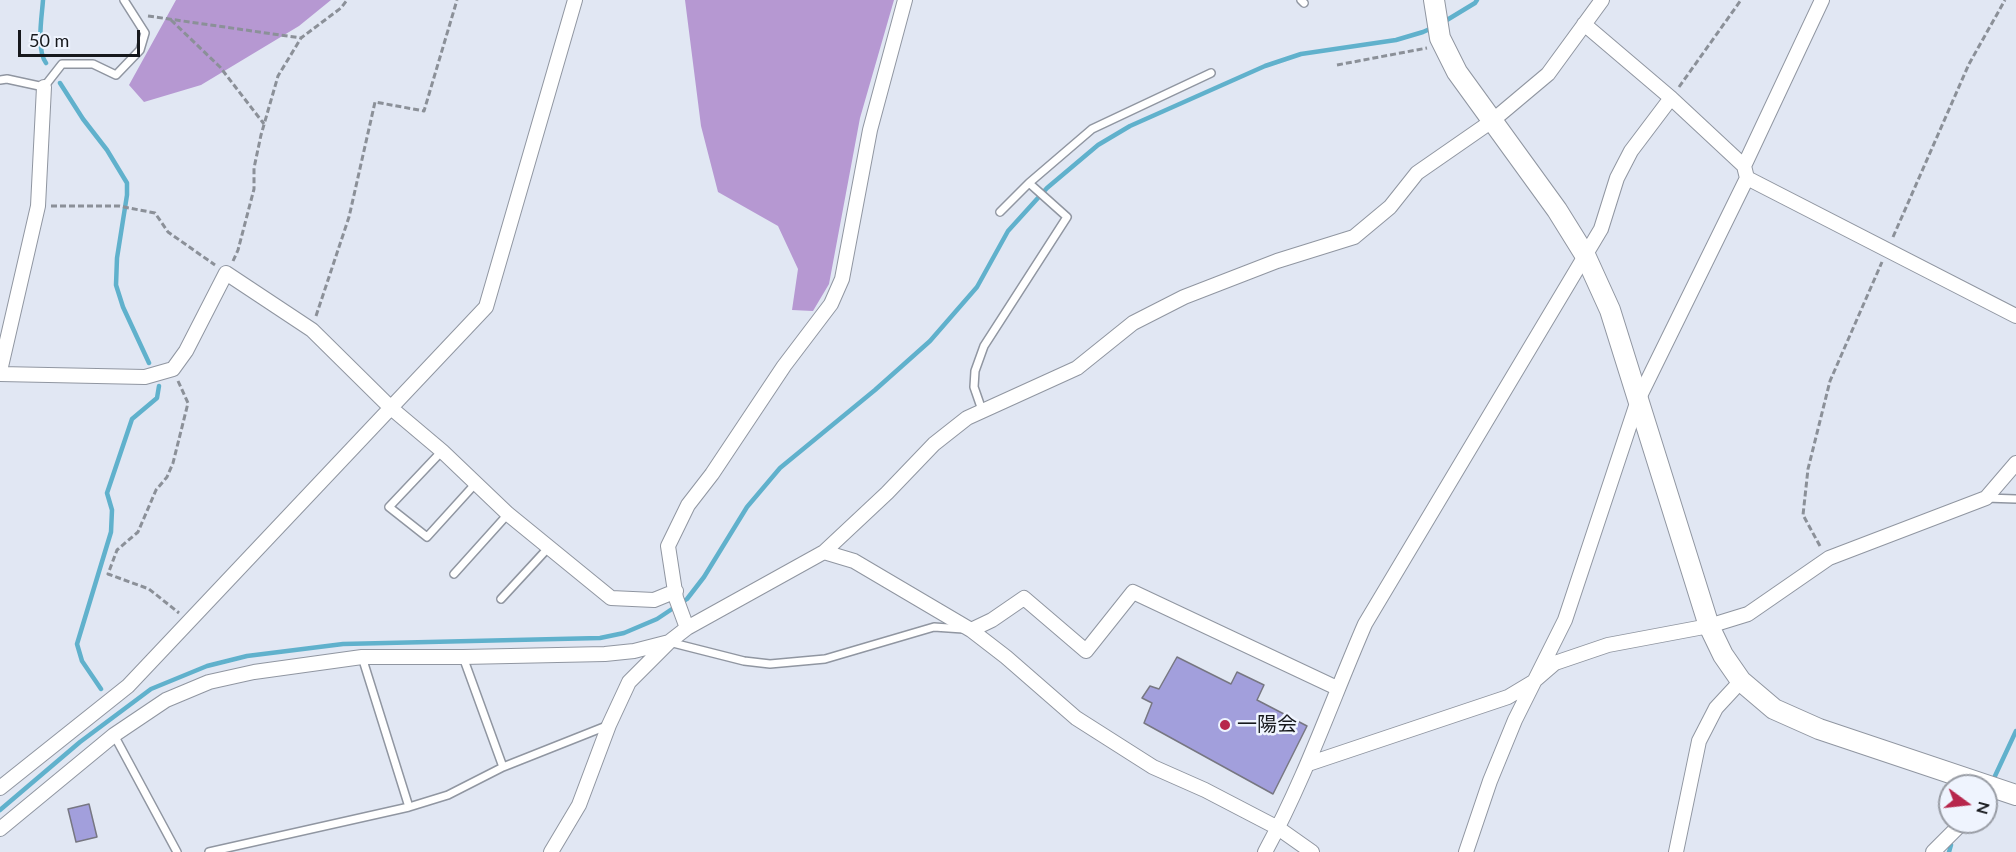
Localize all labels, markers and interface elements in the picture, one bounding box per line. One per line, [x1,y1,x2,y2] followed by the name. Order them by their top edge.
[21,18,142,56] scale bar
[29,29,69,51] text: 50 m
[1237,713,1297,737] place label: 一陽会
[1218,718,1232,732] marker: 一陽会
[1938,774,1998,834] north arrow
[1973,800,1995,817] text: N

